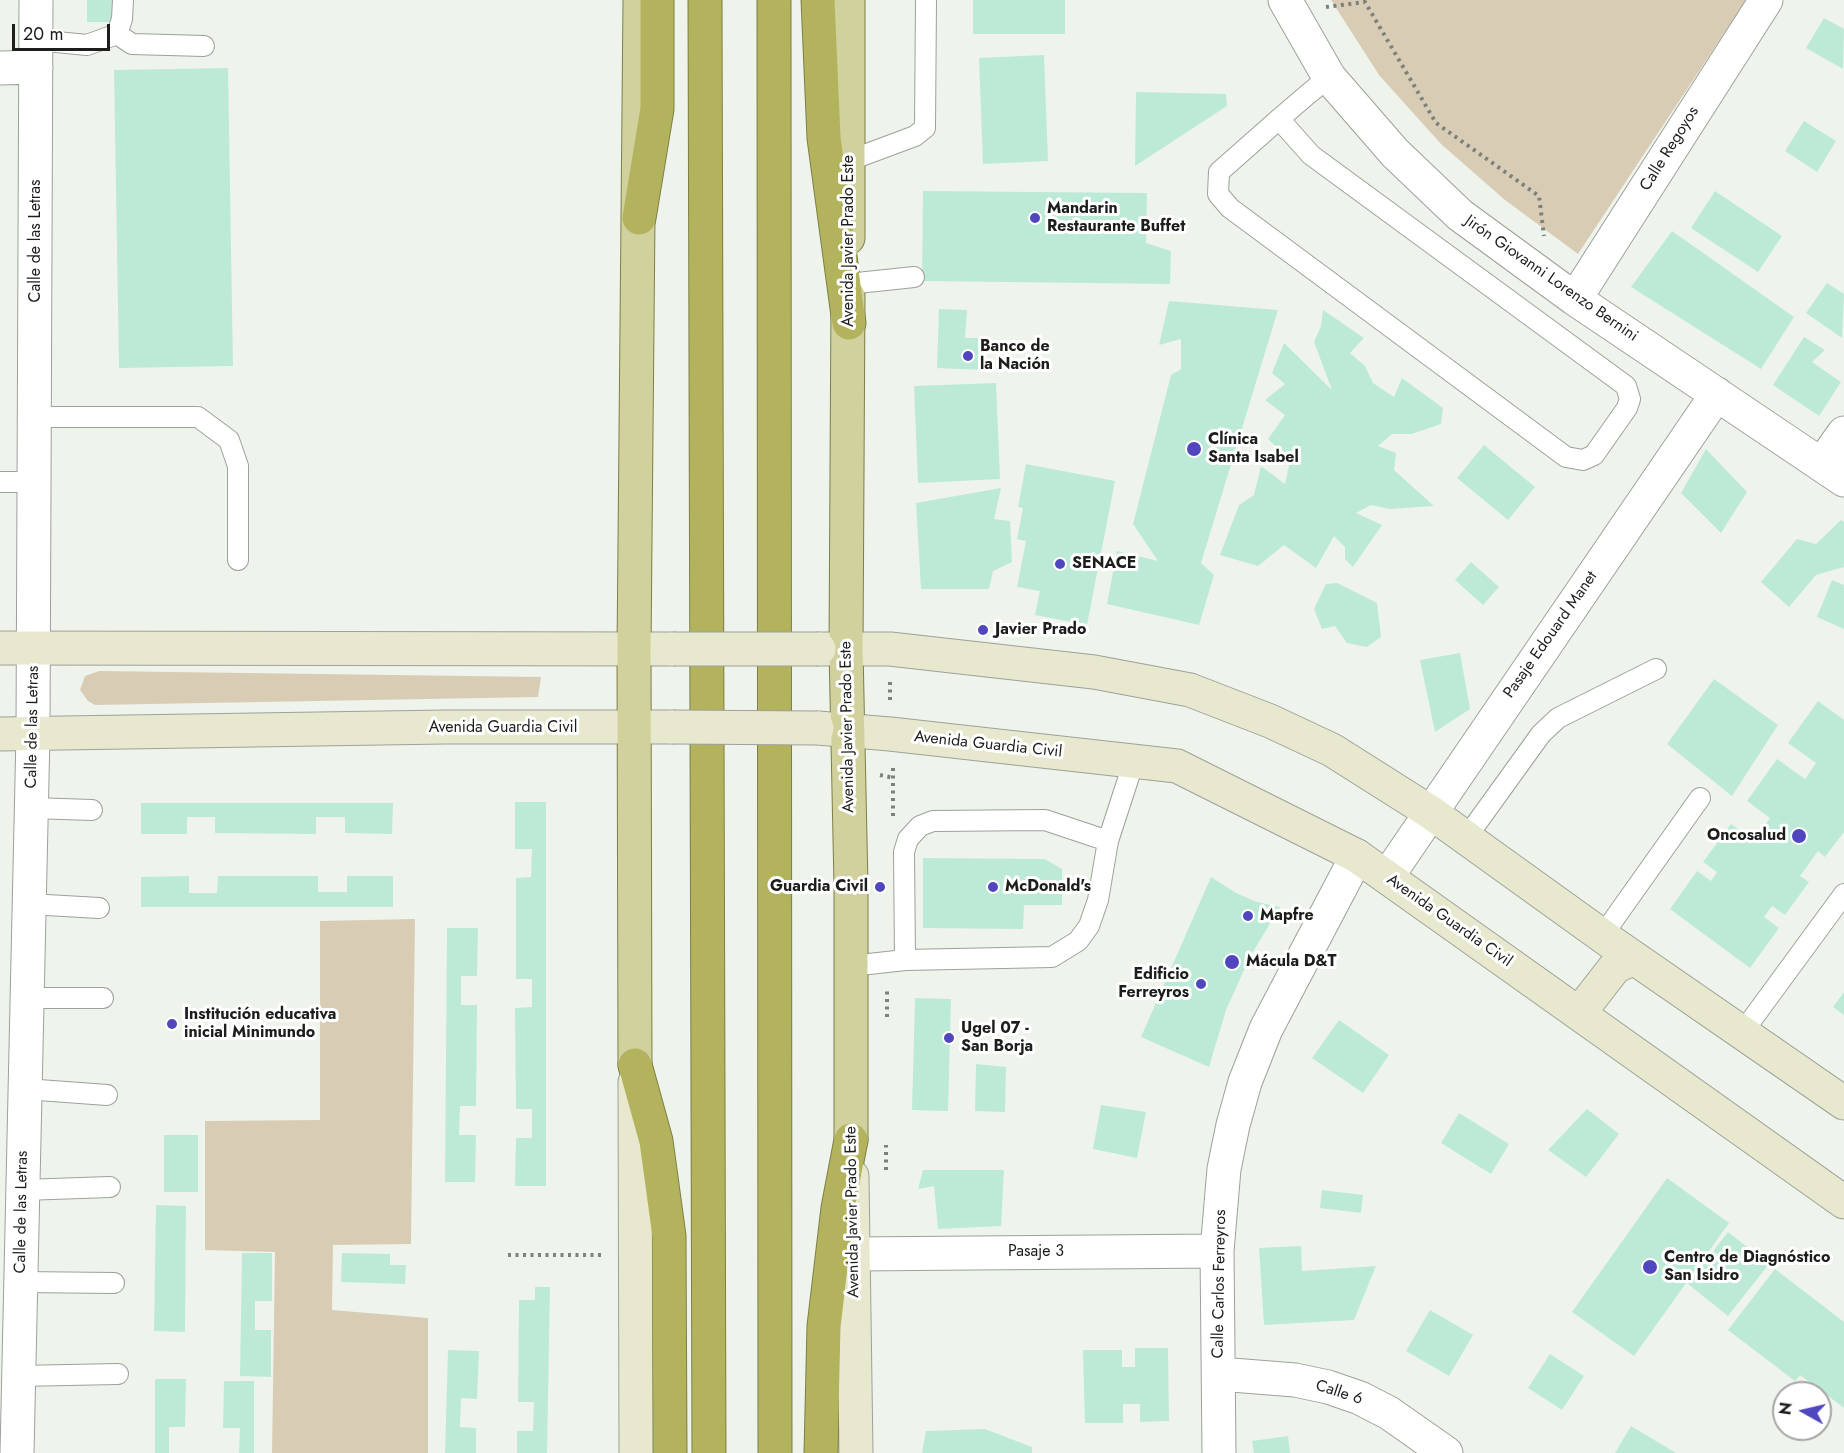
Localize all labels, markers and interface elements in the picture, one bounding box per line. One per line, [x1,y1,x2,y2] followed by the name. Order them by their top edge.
[15,12,112,50] scale bar
[23,21,63,47] text: 20 m
[1636,103,1704,195] street label: Calle Regoyos
[839,155,859,327] street label: Avenida Javier Prado Este
[26,180,46,302] street label: Calle de las Letras
[1047,199,1185,237] place label: Mandarin Restaurante Buffet
[1028,211,1042,225] marker: Mandarin Restaurante Buffet
[1461,212,1641,346] street label: Jirón Giovanni Lorenzo Bernini
[980,337,1050,375] place label: Banco de la Nación
[961,349,975,363] marker: Banco de la Nación
[1208,430,1299,468] place label: Clínica Santa Isabel
[1185,440,1203,458] marker: Clínica Santa Isabel
[1072,554,1136,574] place label: SENACE
[1053,557,1067,571] marker: SENACE
[1500,568,1602,702] street label: Pasaje Edouard Manet
[995,620,1086,640] place label: Javier Prado
[976,623,990,637] marker: Javier Prado
[837,641,859,813] street label: Avenida Javier Prado Este
[22,665,44,789] street label: Calle de las Letras
[429,718,577,738] street label: Avenida Guardia Civil
[913,728,1063,762] street label: Avenida Guardia Civil
[1707,826,1786,846] place label: Oncosalud
[1790,827,1808,845] marker: Oncosalud
[1383,870,1515,972] street label: Avenida Guardia Civil
[770,877,868,897] place label: Guardia Civil
[1005,877,1091,897] place label: McDonald's
[873,880,887,894] marker: Guardia Civil
[986,880,1000,894] marker: McDonald's
[1260,906,1314,926] place label: Mapfre
[1241,909,1255,923] marker: Mapfre
[1246,952,1337,972] place label: Mácula D&T
[1223,953,1241,971] marker: Mácula D&T
[1118,965,1189,1003] place label: Edificio Ferreyros
[1194,977,1208,991] marker: Edificio Ferreyros
[184,1005,336,1043] place label: Institución educativa inicial Minimundo
[165,1017,179,1031] marker: Institución educativa inicial Minimundo
[961,1019,1033,1057] place label: Ugel 07 - San Borja
[942,1031,956,1045] marker: Ugel 07 - San Borja
[842,1126,864,1298] street label: Avenida Javier Prado Este
[11,1150,33,1274] street label: Calle de las Letras
[1209,1209,1231,1359] street label: Calle Carlos Ferreyros
[1008,1242,1064,1262] street label: Pasaje 3
[1664,1248,1830,1286] place label: Centro de Diagnóstico San Isidro
[1641,1258,1659,1276] marker: Centro de Diagnóstico San Isidro
[1313,1376,1365,1410] street label: Calle 6
[1772,1381,1832,1441] north arrow
[1773,1401,1798,1417] text: N

